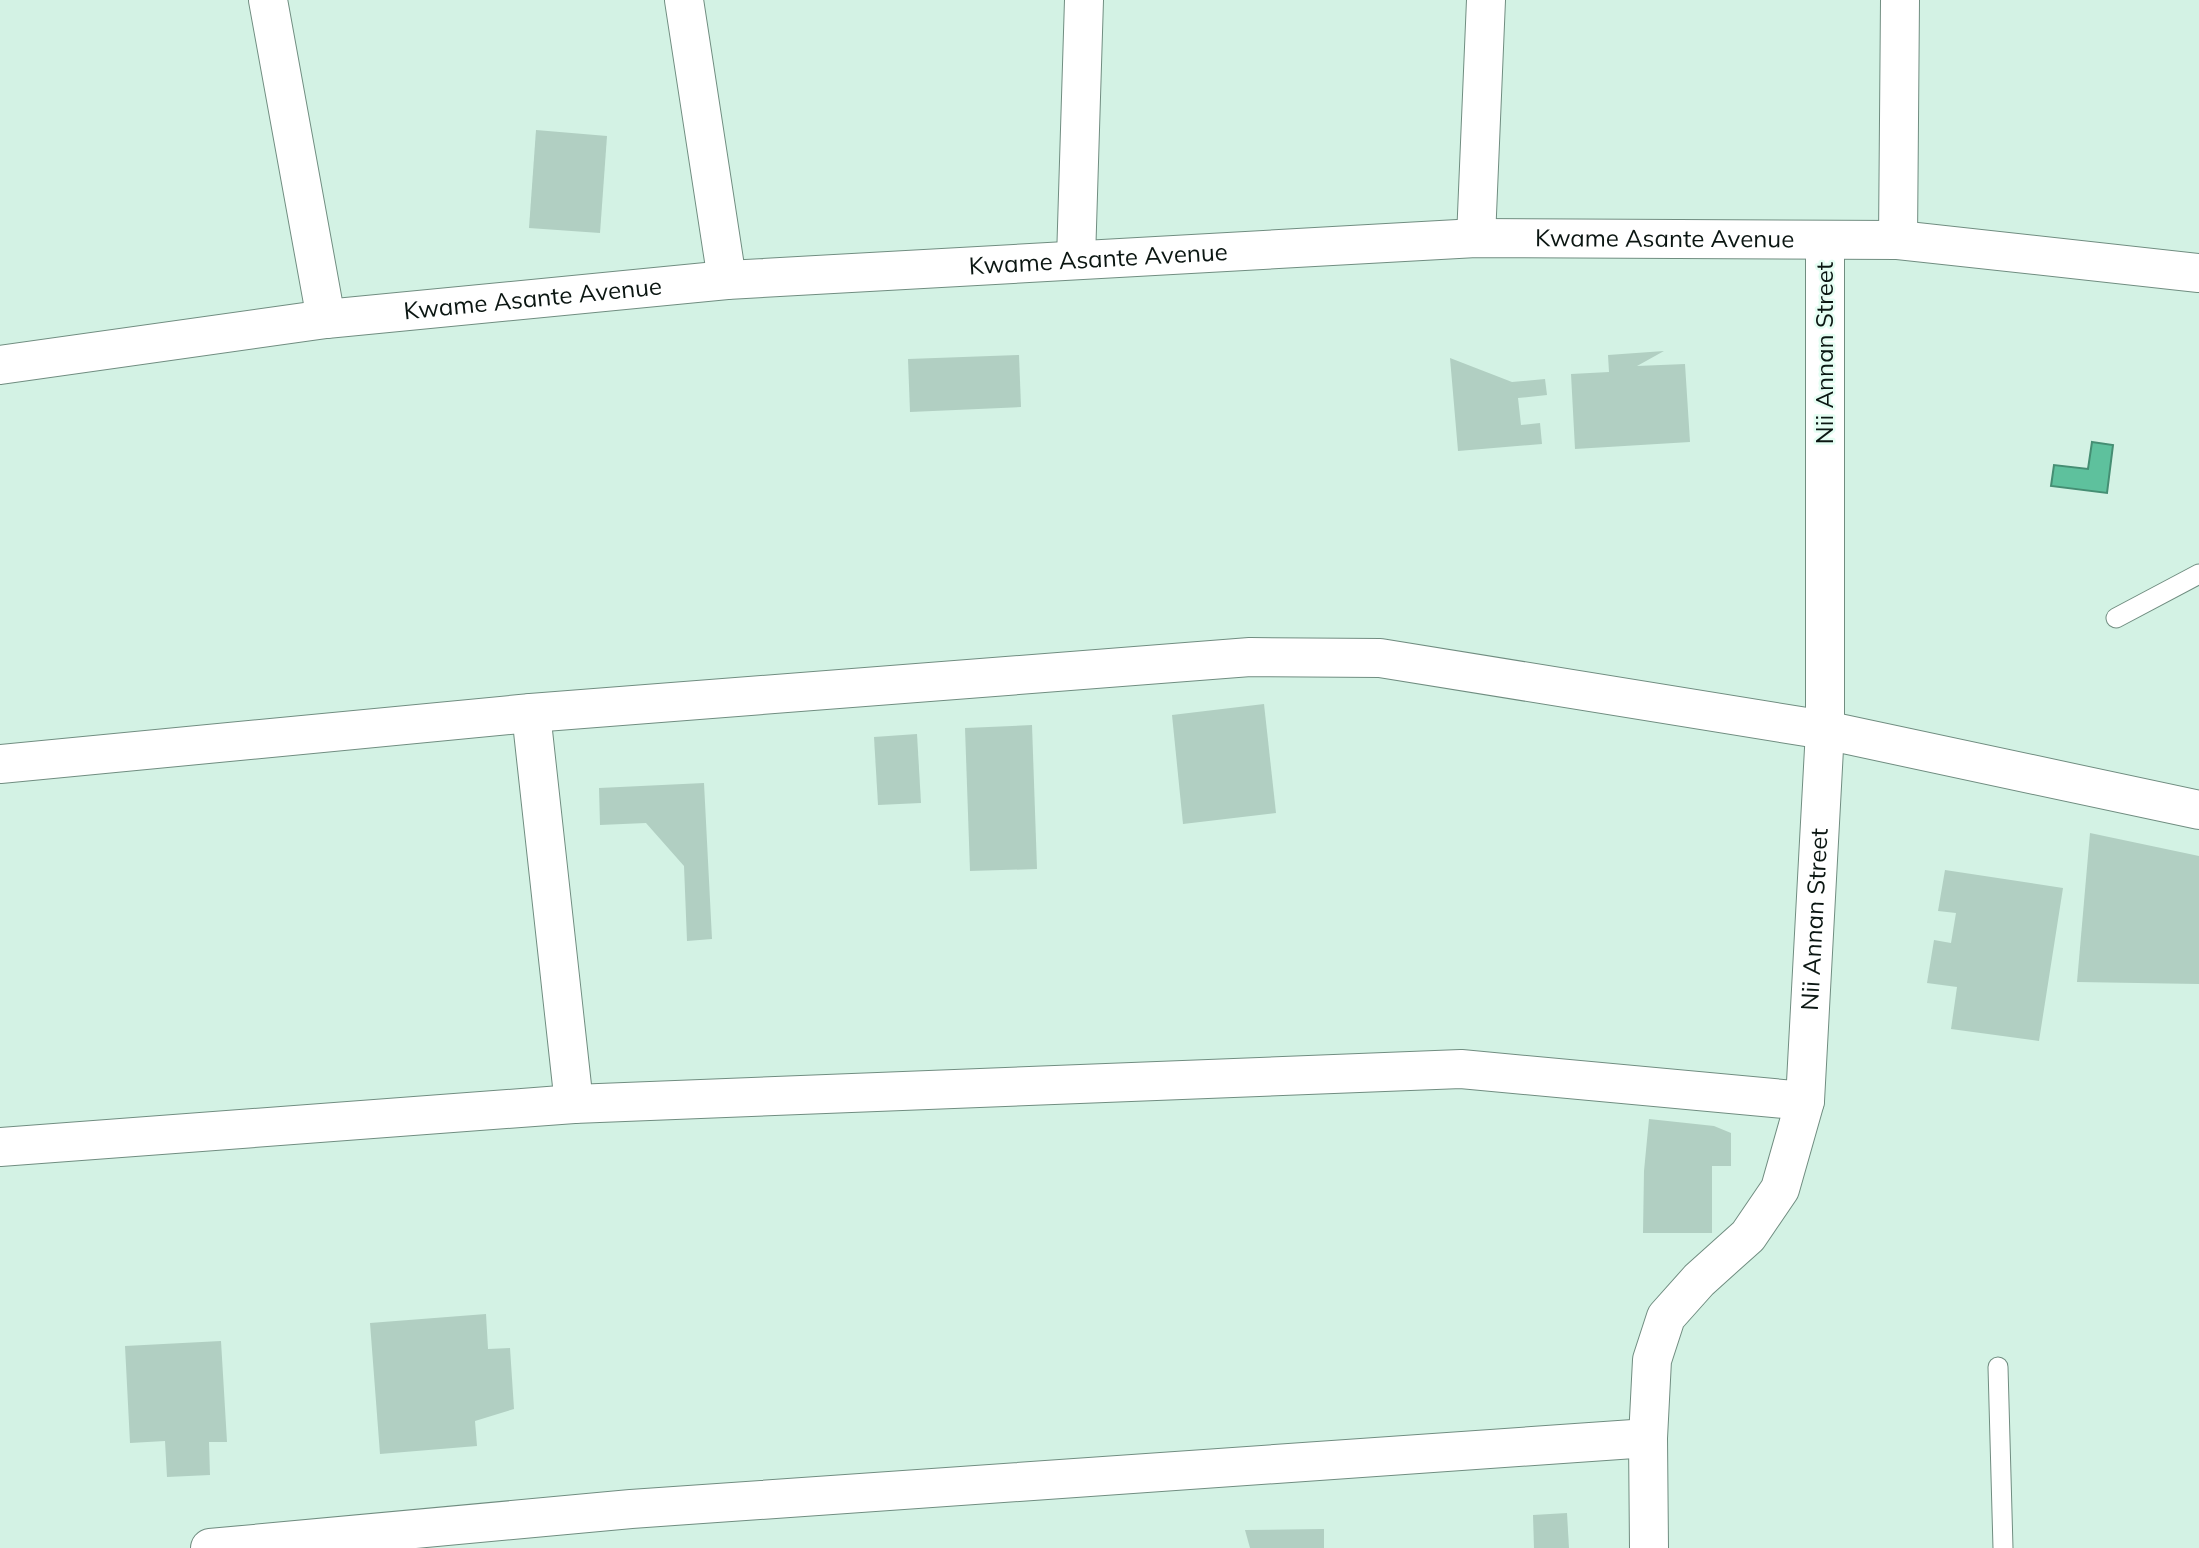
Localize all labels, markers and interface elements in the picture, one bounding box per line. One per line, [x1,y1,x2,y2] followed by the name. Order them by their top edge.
[1535,222,1794,254] street label: Kwame Asante Avenue
[968,236,1228,280] street label: Kwame Asante Avenue
[1809,262,1839,444] street label: Nii Annan Street
[402,270,663,325] street label: Kwame Asante Avenue
[1794,827,1834,1011] street label: Nii Annan Street

